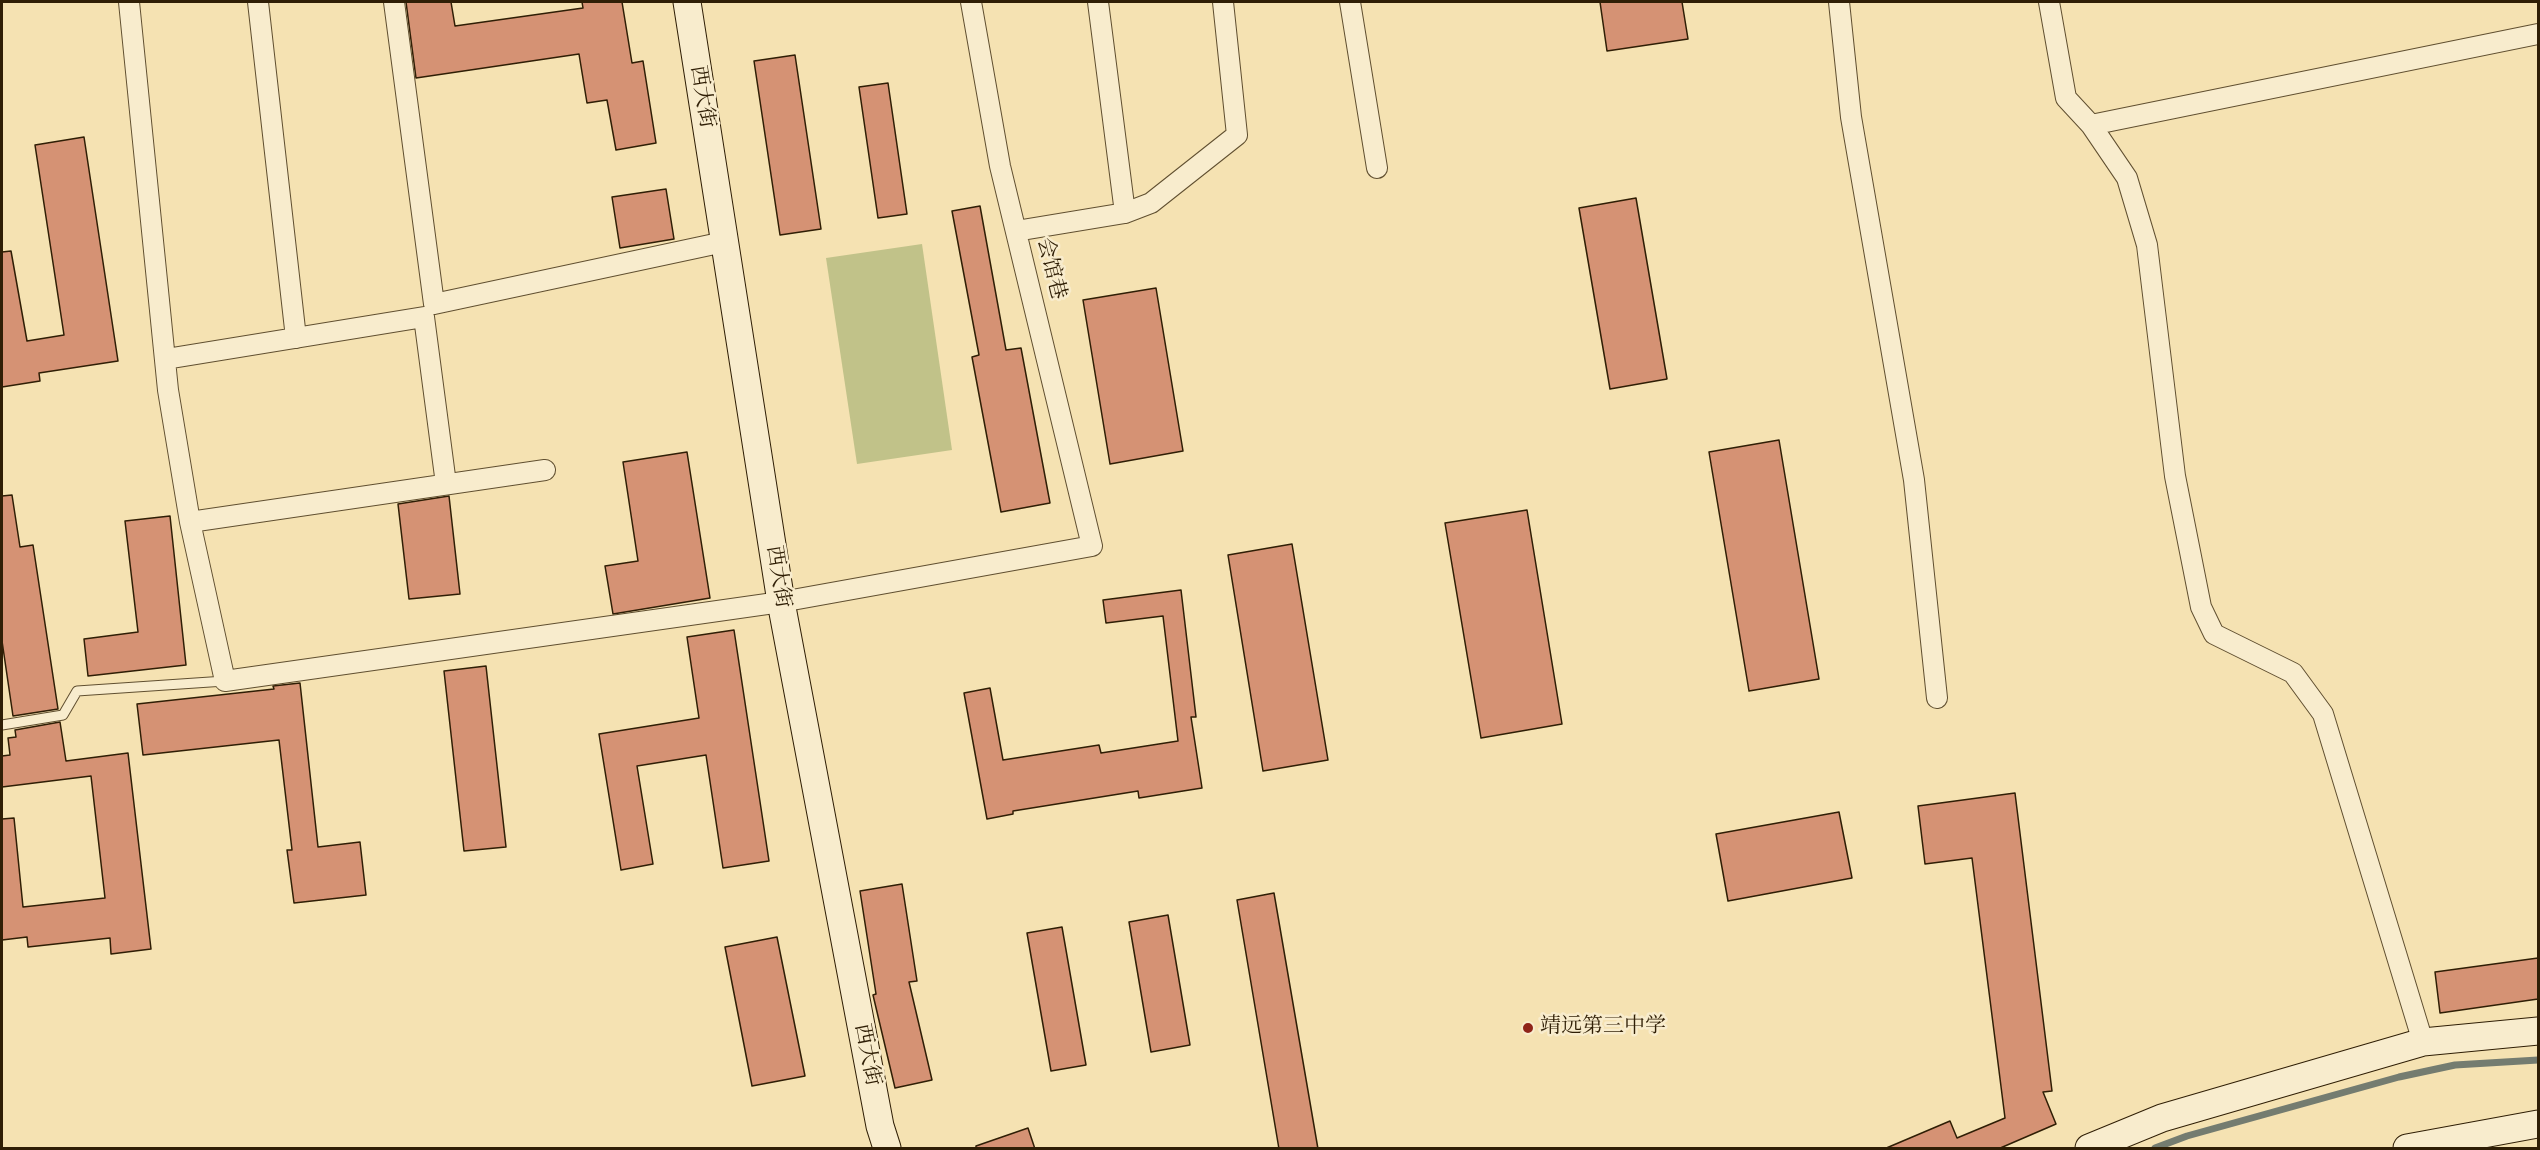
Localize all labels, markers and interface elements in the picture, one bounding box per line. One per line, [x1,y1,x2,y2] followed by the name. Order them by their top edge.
[684,64,718,130] street label: 西大街
[1030,235,1070,303] street label: 会馆巷
[760,544,794,610] street label: 西大街
[1540,1015,1666,1041] place label: 靖远第三中学
[1521,1021,1535,1035] marker: 靖远第三中学
[848,1022,884,1088] street label: 西大街

